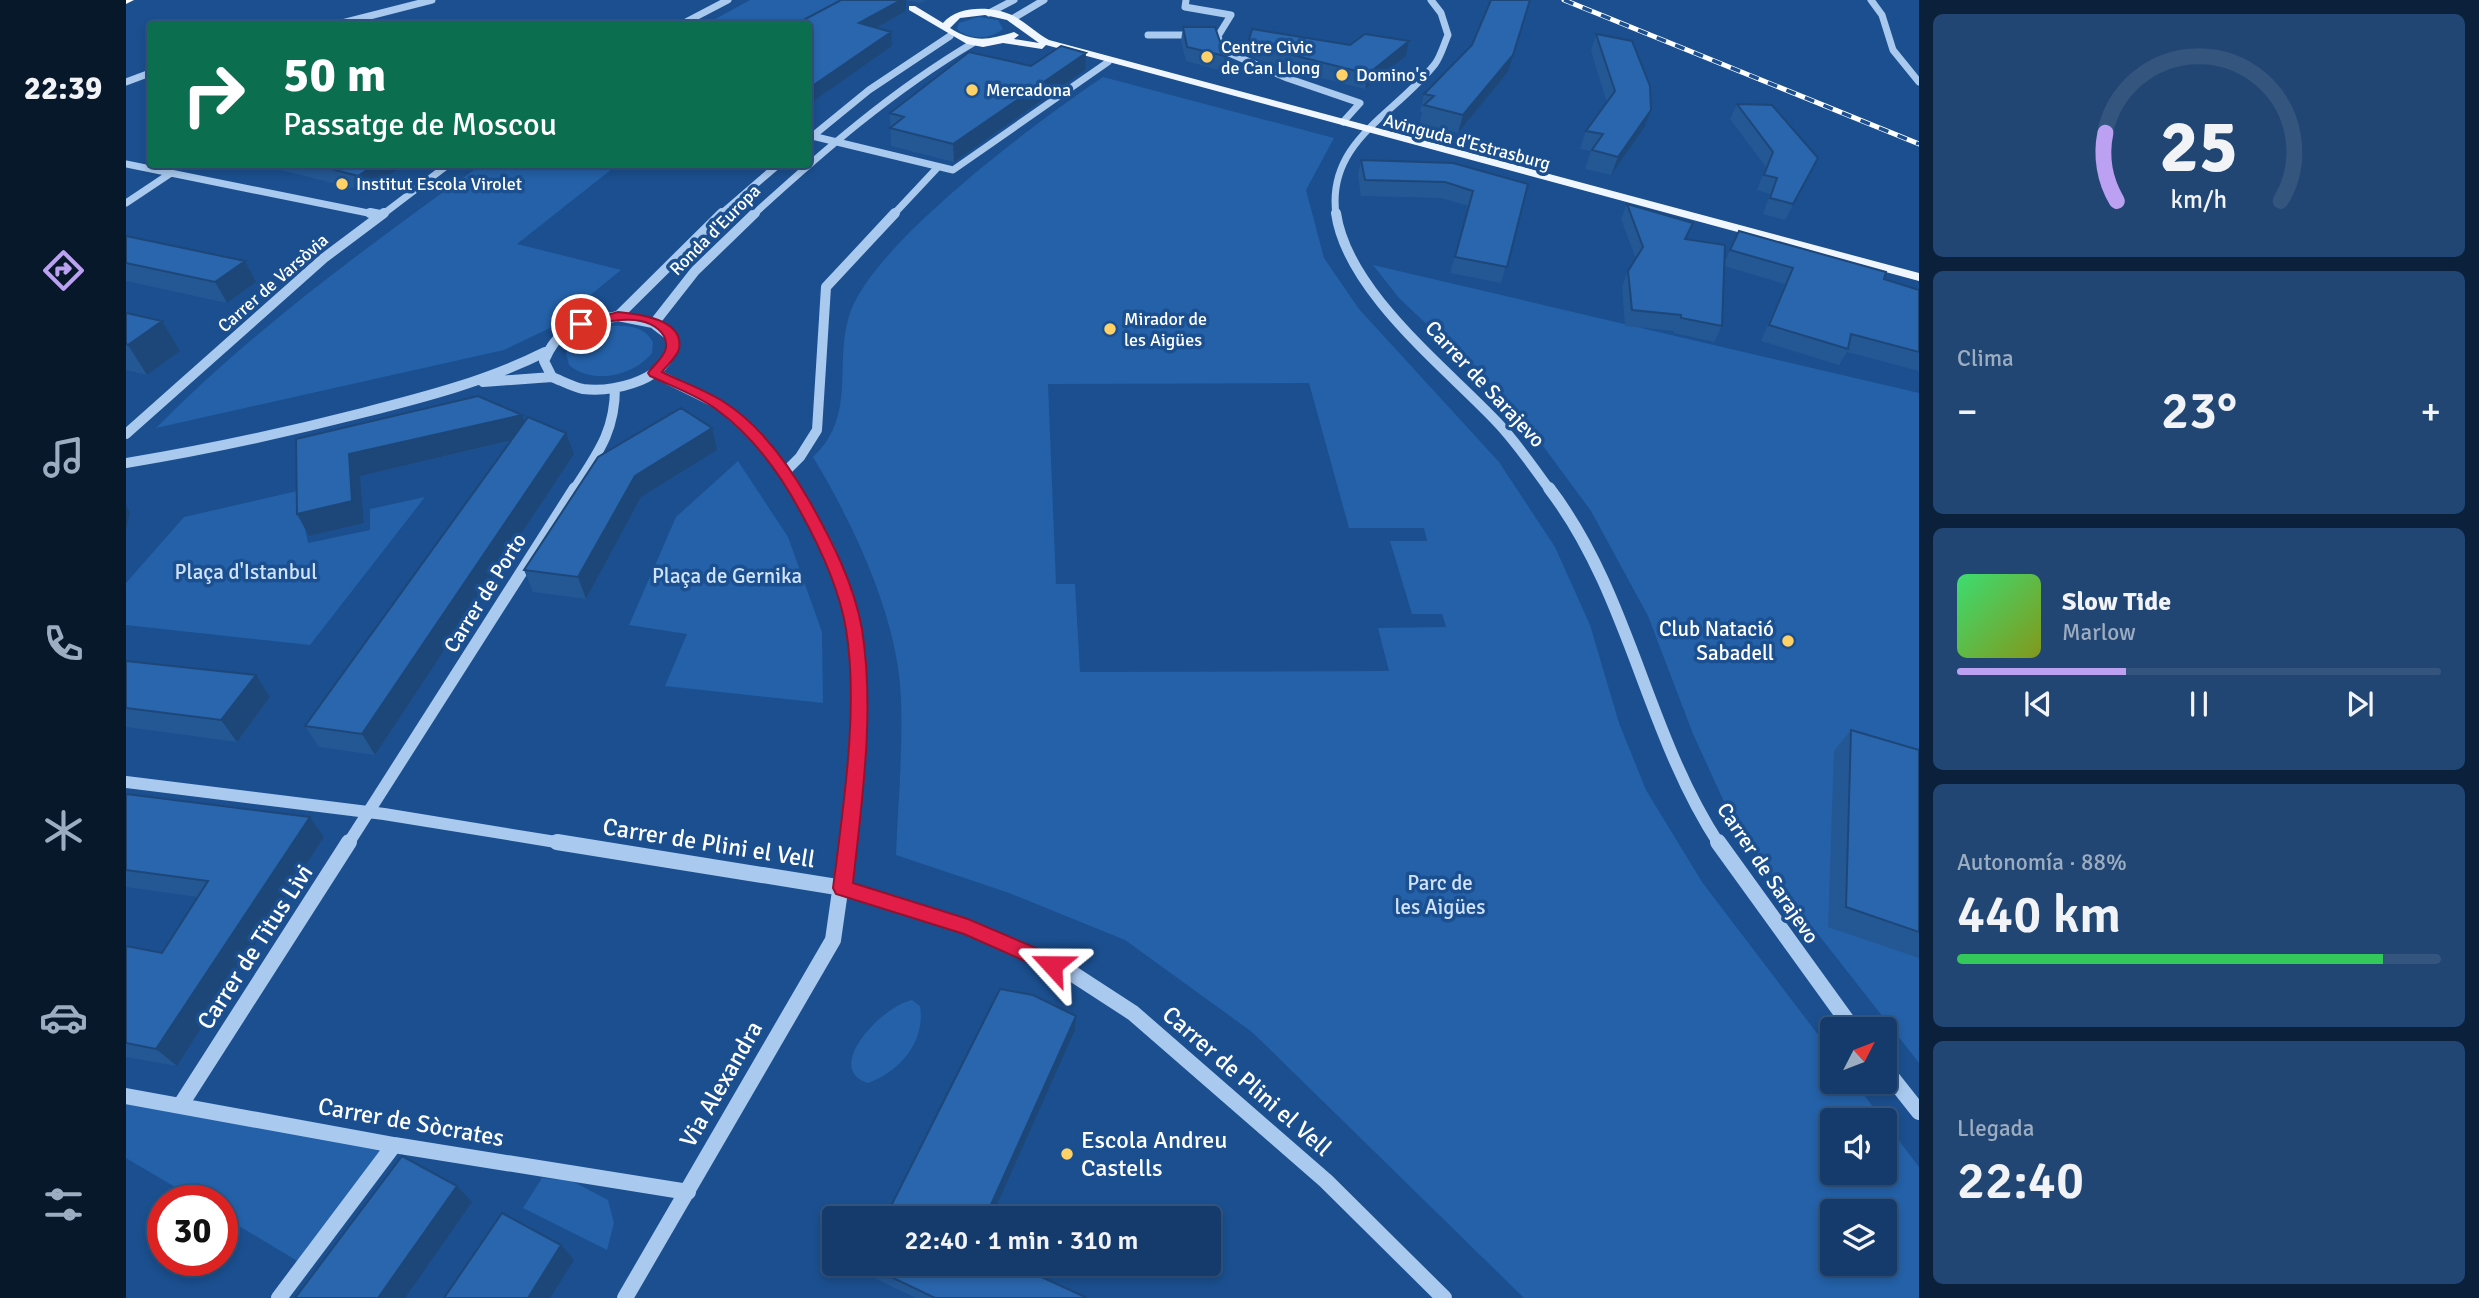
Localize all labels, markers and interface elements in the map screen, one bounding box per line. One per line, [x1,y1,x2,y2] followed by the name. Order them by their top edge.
[1221,36,1320,79] place label: Centre Civic de Can Llong
[283,45,386,105] text: 50 m
[168,49,259,140] icon: right
[1199,49,1215,65] marker: Centre Civic de Can Llong
[1356,64,1427,86] place label: Domino's
[1334,67,1350,83] marker: Domino's
[24,69,102,108] text: 22:39
[986,79,1071,101] place label: Mercadona
[964,82,980,98] marker: Mercadona
[2160,104,2238,193] text: 25
[283,105,557,144] text: Passatge de Moscou
[1381,109,1553,175] street label: Avinguda d'Estrasburg
[356,173,522,195] place label: Institut Escola Virolet
[334,176,350,192] marker: Institut Escola Virolet
[665,180,765,280] street label: Ronda d'Europa
[2171,184,2227,215] text: km/h
[213,229,333,337] street label: Carrer de Varsòvia
[39,246,88,295] icon: directions
[551,294,611,354] pin
[562,305,600,343] icon: arrive
[1124,308,1207,351] place label: Mirador de les Aigües
[1419,315,1551,453] street label: Carrer de Sarajevo
[1102,321,1118,337] marker: Mirador de les Aigües
[1957,344,2014,373] text: Clima
[2161,379,2237,443] text: 23°
[1957,388,1978,435] text: −
[2420,388,2441,435] text: +
[39,433,88,482] icon: music
[438,529,532,657] street label: Carrer de Porto
[175,559,317,585] park label: Plaça d'Istanbul
[652,563,802,589] park label: Plaça de Gernika
[2062,586,2171,618] text: Slow Tide
[1659,616,1774,666] place label: Club Natació Sabadell
[2062,618,2136,647] text: Marlow
[39,619,88,668] icon: phone
[1780,633,1796,649] marker: Club Natació Sabadell
[2019,685,2057,723] icon: previous
[2180,685,2218,723] icon: pause
[2341,685,2379,723] icon: next
[1711,798,1825,948] street label: Carrer de Sarajevo
[39,806,88,855] icon: climate
[601,811,817,875] street label: Carrer de Plini el Vell
[1957,848,2127,877] text: Autonomía · 88%
[190,859,320,1035] street label: Carrer de Titus Livi
[1394,870,1486,920] park label: Parc de les Aigües
[1957,883,2121,947] text: 440 km
[1015,928,1089,1002] position arrow
[39,993,88,1042] icon: car
[1156,999,1338,1163] street label: Carrer de Plini el Vell
[673,1016,769,1152] street label: Via Alexandra
[1820,1017,1897,1094] north arrow
[1820,1017,1897,1276] map controls
[316,1091,506,1153] street label: Carrer de Sòcrates
[1820,1108,1897,1185] button: sound
[1957,1114,2034,1143] text: Llegada
[1081,1125,1227,1183] place label: Escola Andreu Castells
[1059,1146,1075,1162] marker: Escola Andreu Castells
[1957,1149,2084,1213] text: 22:40
[39,1180,88,1229] icon: filters
[147,1185,238,1276] speed limit sign: 30
[1820,1199,1897,1276] button: layers
[905,1225,1138,1257] text: 22:40 · 1 min · 310 m

